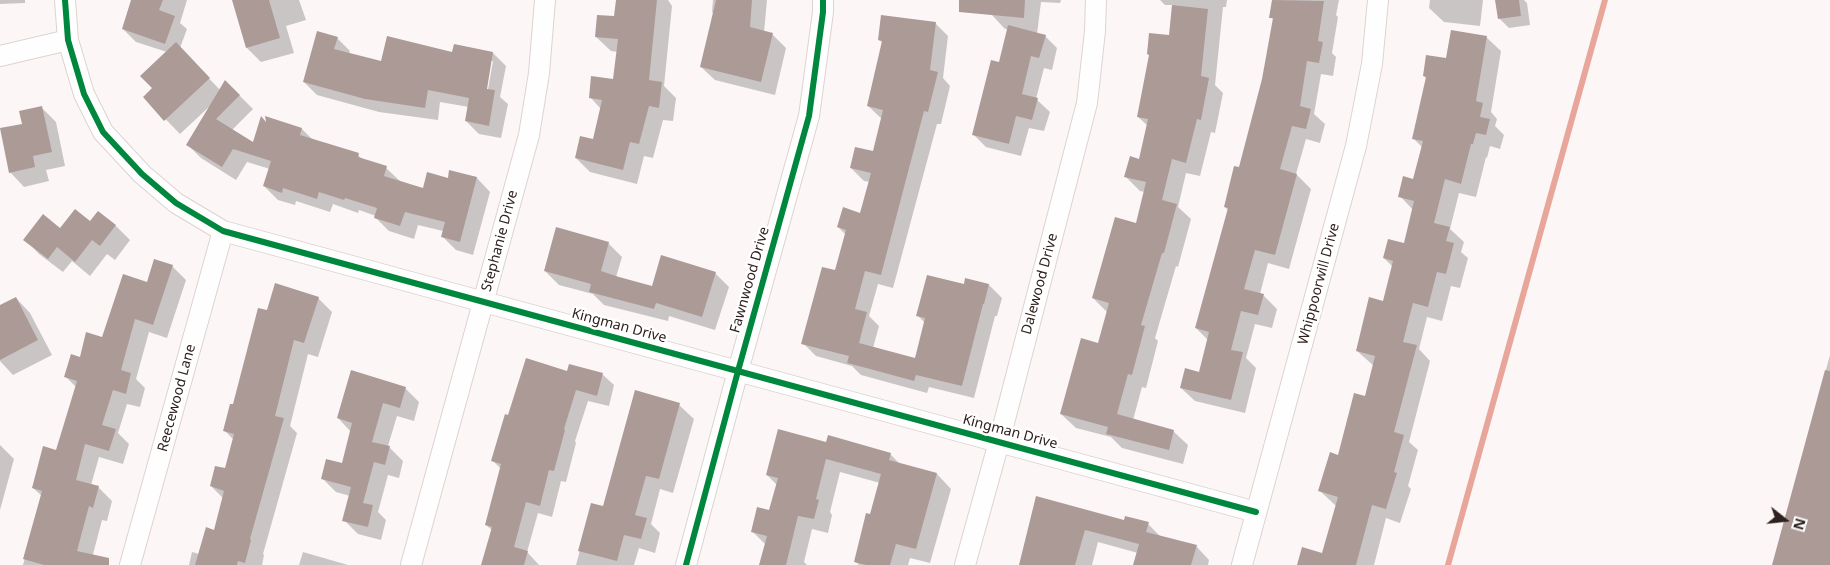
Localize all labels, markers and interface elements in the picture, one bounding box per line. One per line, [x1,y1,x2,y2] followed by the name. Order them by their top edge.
[478,189,522,293] street label: Stephanie Drive
[1295,221,1343,347] street label: Whippoorwill Drive
[727,225,773,335] street label: Fawnwood Drive
[1018,232,1062,336] street label: Dalewood Drive
[570,305,668,347] street label: Kingman Drive
[155,342,199,454] street label: Reecewood Lane
[961,411,1059,453] street label: Kingman Drive
[1760,495,1810,545] north arrow
[1789,516,1811,532] text: N

